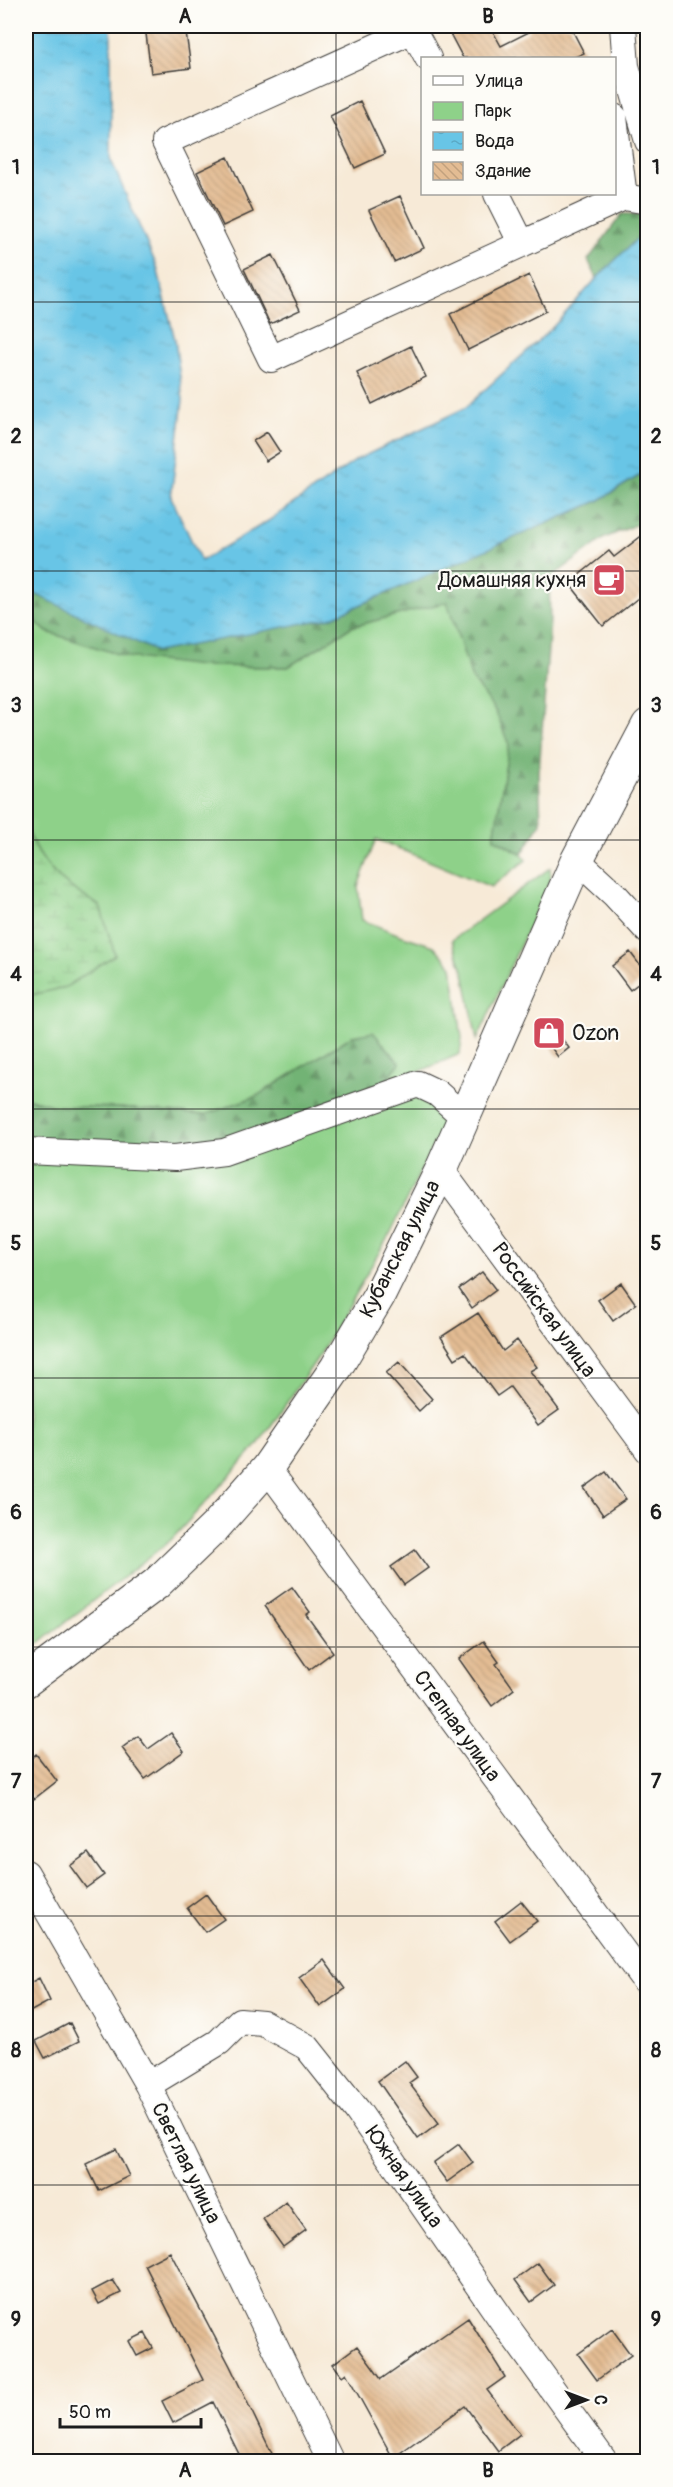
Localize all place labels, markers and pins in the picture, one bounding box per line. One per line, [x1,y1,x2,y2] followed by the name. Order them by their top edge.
[591,562,627,598] cafe icon: Домашняя кухня
[437,567,586,594] place label: Домашняя кухня
[531,1015,567,1051] shop icon: Ozon
[572,1020,619,1047] place label: Ozon

